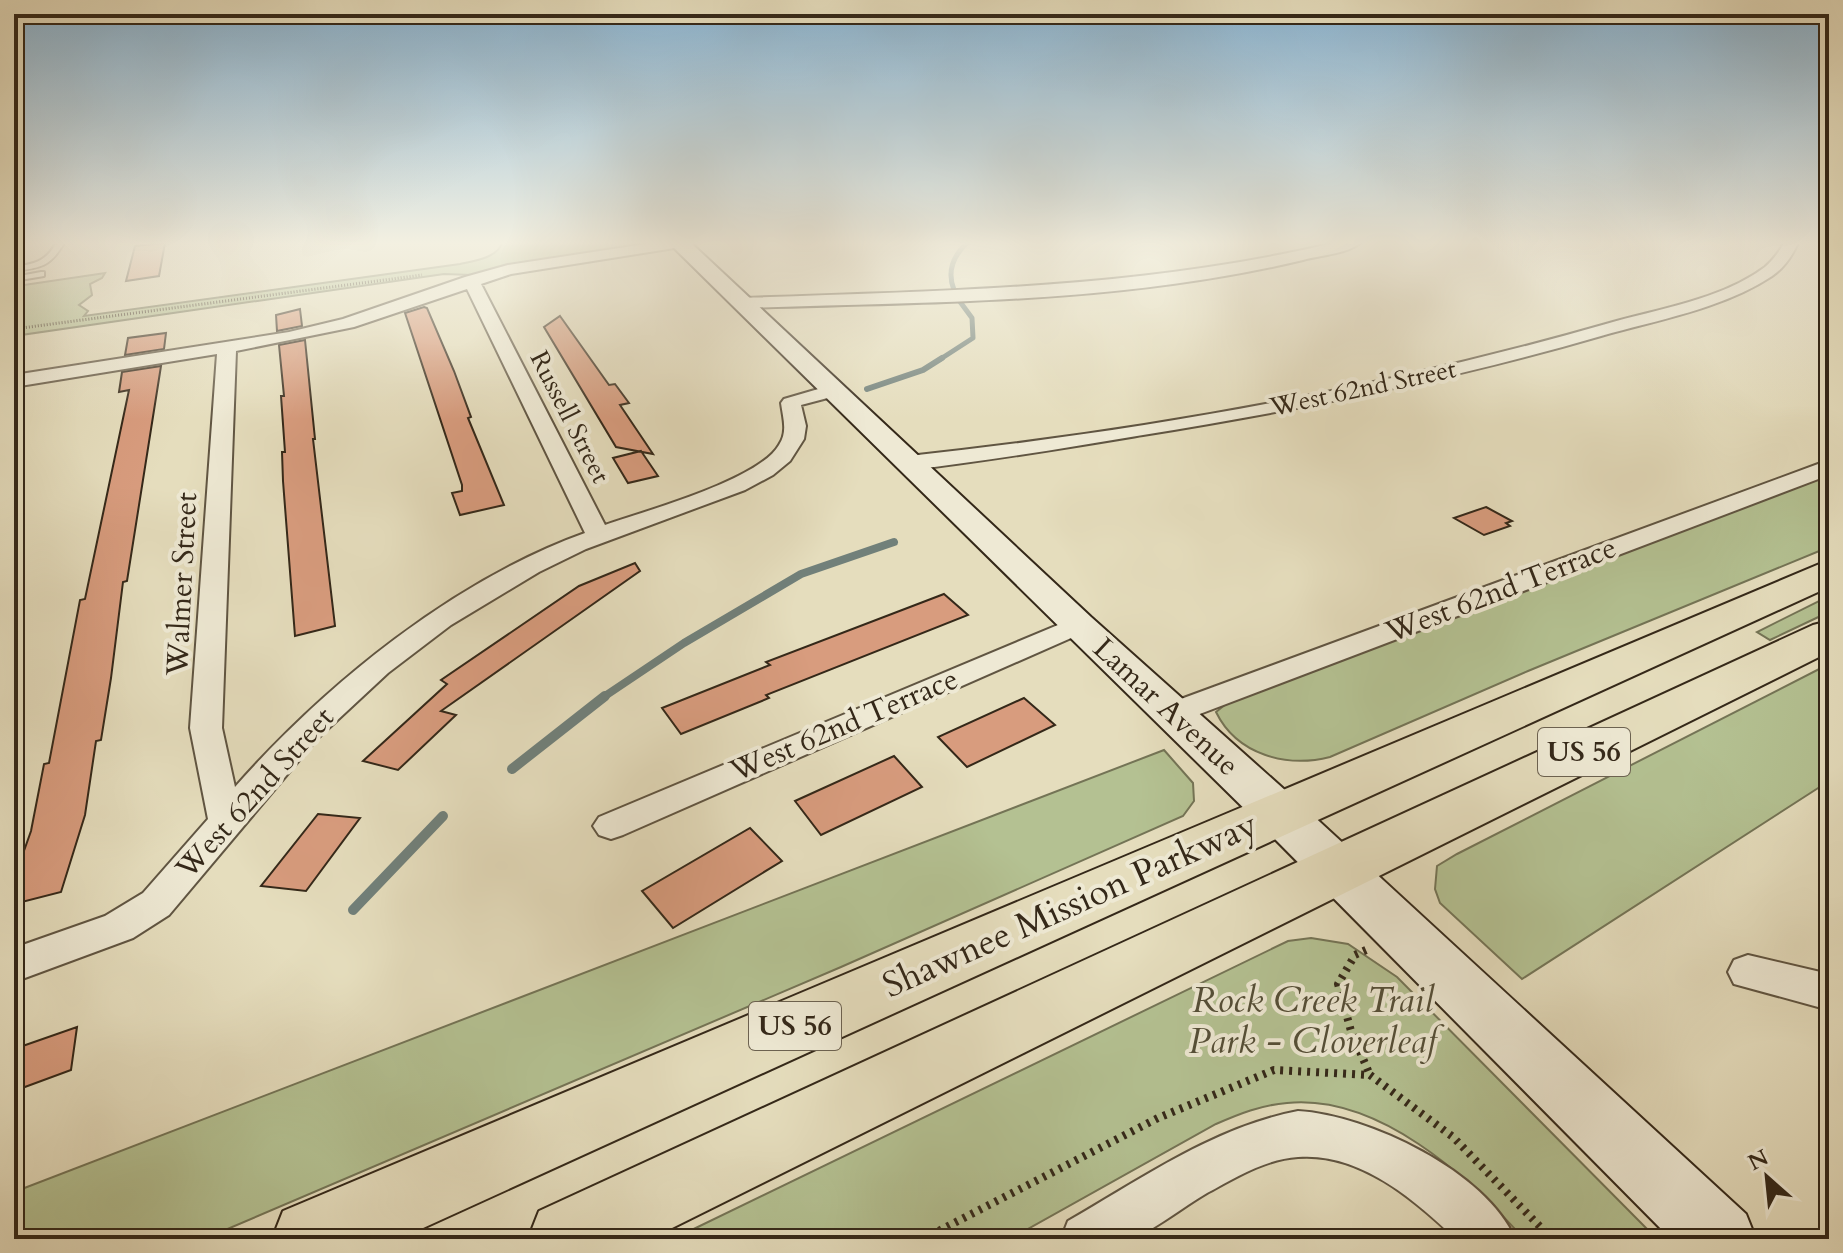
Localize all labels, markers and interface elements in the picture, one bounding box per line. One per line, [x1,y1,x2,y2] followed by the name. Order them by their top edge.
[522,345,618,489] street label: Russell Street
[1266,351,1459,425] street label: West 62nd Street
[157,491,207,678] street label: Walmer Street
[1379,527,1622,653] street label: West 62nd Terrace
[1084,629,1248,785] street label: Lamar Avenue
[723,658,964,792] street label: West 62nd Terrace
[166,698,344,889] street label: West 62nd Street
[1538,728,1630,776] road number: US 56
[875,800,1265,1010] street label: Shawnee Mission Parkway
[1188,976,1445,1066] park label: Rock Creek Trail Park - Cloverleaf
[749,1002,841,1050] road number: US 56
[1727,1137,1807,1217] north arrow
[1743,1142,1774,1178] text: N

